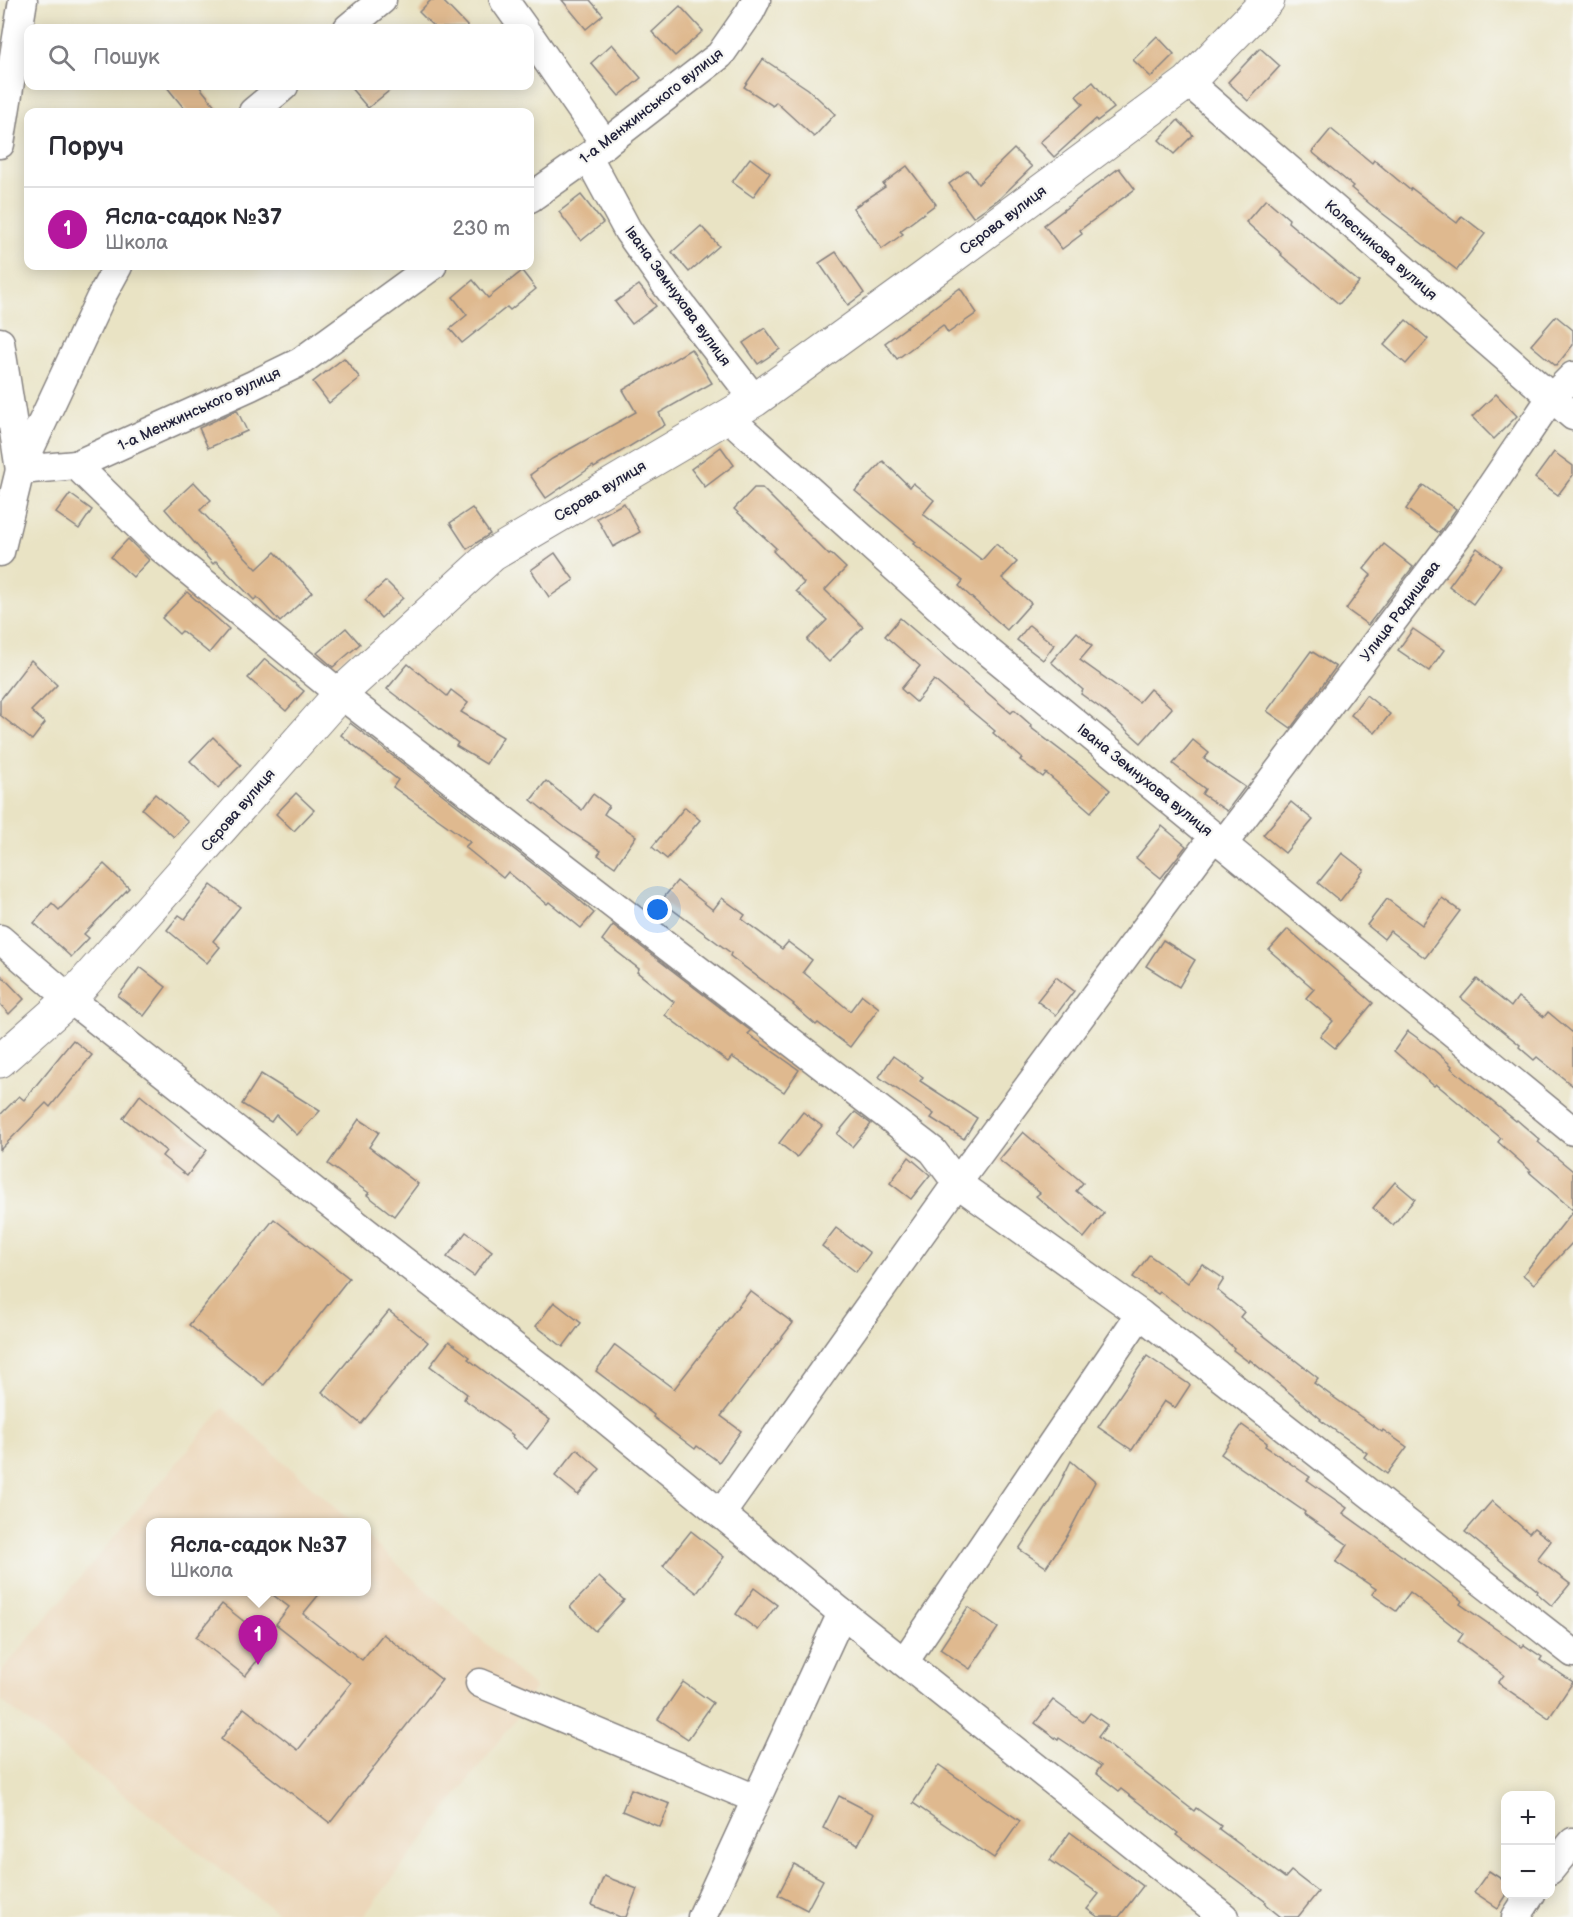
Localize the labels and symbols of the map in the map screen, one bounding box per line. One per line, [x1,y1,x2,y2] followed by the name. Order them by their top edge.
[576,44,727,168] street label: 1-а Менжинського вулиця
[956,182,1050,259] street label: Сєрова вулиця
[1320,196,1441,305] street label: Колесникова вулиця
[620,222,735,370] street label: Івана Земнухова вулиця
[115,363,284,456] street label: 1-а Менжинського вулиця
[551,457,650,526] street label: Сєрова вулиця
[1356,557,1445,666] street label: Улица Радищева
[1073,720,1216,841] street label: Івана Земнухова вулиця
[197,765,280,856] street label: Сєрова вулиця
[643,895,672,924] your location
[238,1616,278,1665] pin: 1

